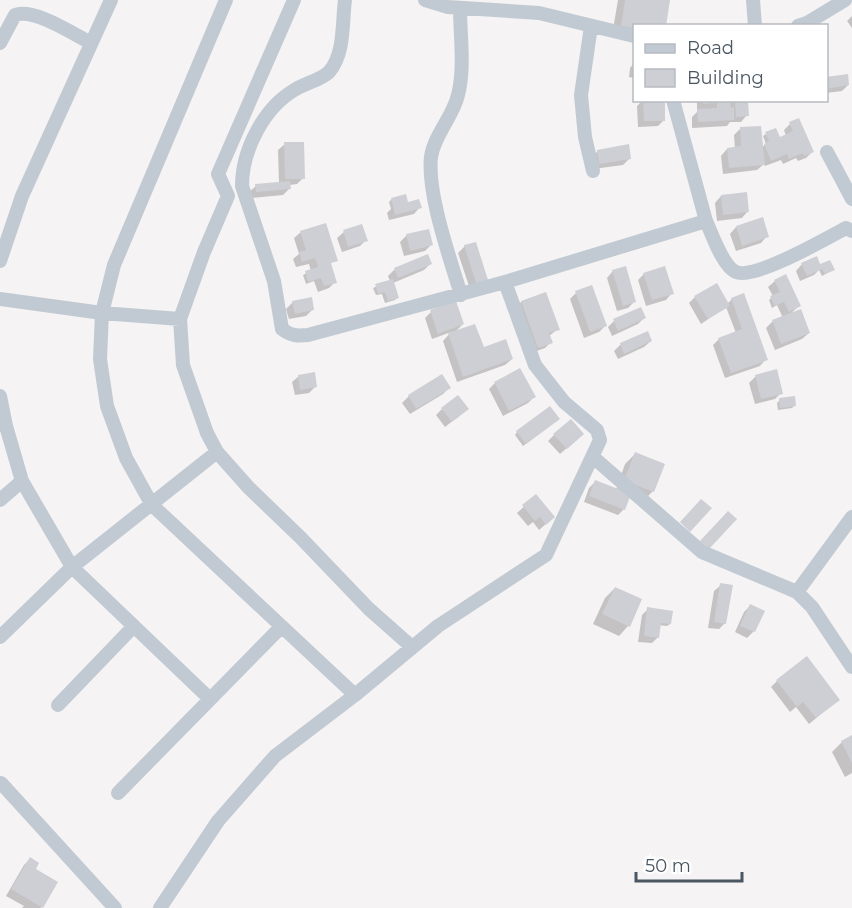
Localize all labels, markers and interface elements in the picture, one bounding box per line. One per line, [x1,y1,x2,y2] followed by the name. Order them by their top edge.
[633,24,828,102] legend
[687,37,734,59] text: Road
[687,67,764,89] text: Building
[636,845,742,883] scale bar
[645,855,691,877] text: 50 m

